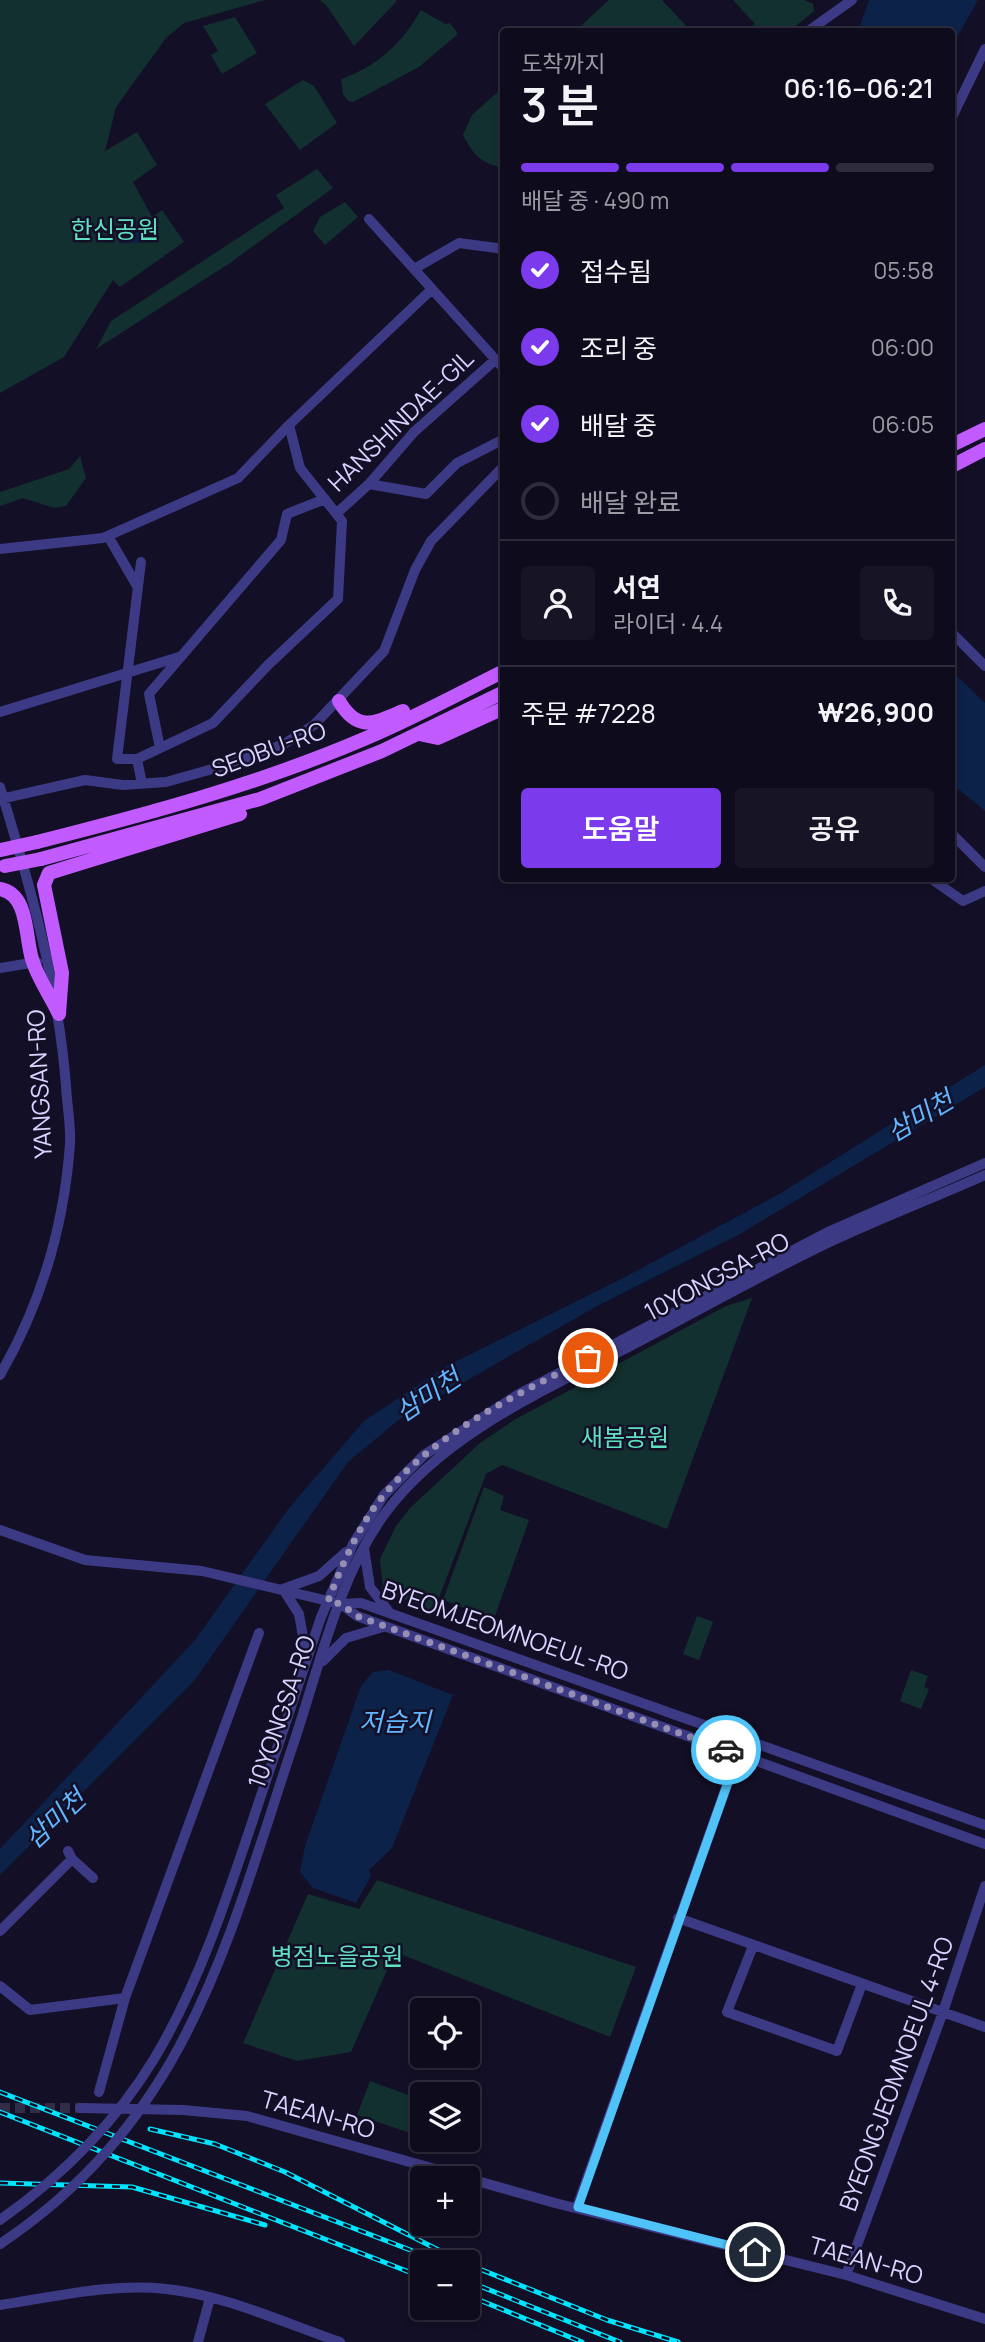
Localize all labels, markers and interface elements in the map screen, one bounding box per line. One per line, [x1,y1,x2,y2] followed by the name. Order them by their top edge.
[521,47,606,79] text: 도착까지
[784,70,934,106] text: 06:16–06:21
[521,73,599,136] text: 3 분
[521,184,669,216] text: 배달 중 · 490 m
[71,212,159,245] park label: 한신공원
[521,251,559,289] icon: check
[580,253,652,289] text: 접수됨
[873,254,934,286] text: 05:58
[521,328,559,366] icon: check
[580,330,657,366] text: 조리 중
[871,331,934,363] text: 06:00
[320,342,480,498] street label: HANSHINDAE-GIL
[521,405,559,443] icon: check
[580,407,657,443] text: 배달 중
[872,408,934,440] text: 06:05
[580,484,681,520] text: 배달 완료
[521,566,595,640] button: person
[860,566,934,640] button: phone
[613,569,661,605] text: 서연
[613,607,723,639] text: 라이더 · 4.4
[818,694,934,730] text: ₩26,900
[521,695,656,731] text: 주문 #7228
[207,713,330,784] street label: SEOBU-RO
[521,788,721,868] button: 도움말
[735,788,934,868] button: 공유
[18,1009,59,1159] street label: YANGSAN-RO
[879,1080,962,1149] water label: 삼미천
[638,1224,795,1328] street label: 10YONGSA-RO
[558,1328,618,1388] pin
[569,1339,607,1377] icon: bag
[388,1357,470,1429] water label: 삼미천
[581,1420,669,1453] park label: 새봄공원
[378,1572,633,1687] street label: BYEOMJEOMNOEUL-RO
[239,1631,322,1792] street label: 10YONGSA-RO
[359,1703,433,1739] water label: 저습지
[691,1715,761,1785] courier
[707,1731,745,1769] icon: car
[16,1779,95,1856] water label: 삼미천
[831,1932,961,2215] street label: BYEONGJEOMNOEUL 4-RO
[271,1939,403,1972] park label: 병점노을공원
[410,1998,480,2320] map controls
[410,1998,480,2068] button: locate
[258,2082,379,2146] street label: TAEAN-RO
[410,2082,480,2152] button: layers
[410,2166,480,2236] button: +
[725,2222,785,2282] pin
[806,2228,927,2292] street label: TAEAN-RO
[736,2233,774,2271] icon: home
[410,2250,480,2320] button: −

